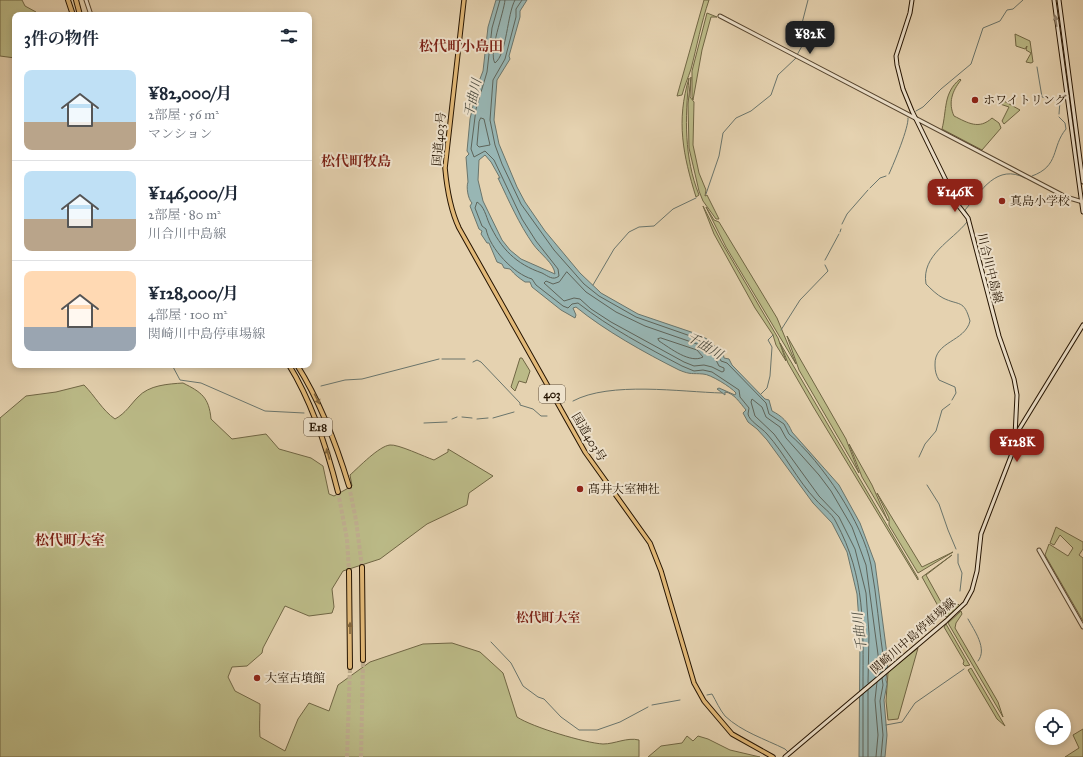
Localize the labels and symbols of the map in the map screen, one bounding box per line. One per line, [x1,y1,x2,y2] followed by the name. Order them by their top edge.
[1053,15,1059,27] one-way arrow
[786,21,834,55] pin: ¥82K
[419,38,503,55] district label: 松代町小島田
[461,75,486,119] water label: 千曲川
[983,93,1066,107] place label: ホワイトリング
[970,95,980,105] marker: ホワイトリング
[430,111,448,167] street label: 国道403号
[321,153,391,170] district label: 松代町牧島
[927,179,983,213] pin: ¥146K
[1010,194,1070,208] place label: 真島小学校
[997,196,1007,206] marker: 真島小学校
[974,231,1006,305] street label: 川合川中島線
[684,329,727,364] water label: 千曲川
[539,385,565,403] road number: 403
[313,393,320,405] one-way arrow
[569,410,609,464] street label: 国道403号
[304,418,332,436] road number: E18
[989,429,1045,463] pin: ¥128K
[325,448,331,460] one-way arrow
[588,482,660,496] place label: 髙井大室神社
[575,484,585,494] marker: 髙井大室神社
[35,532,105,549] district label: 松代町大室
[868,595,958,677] street label: 関崎川中島停車場線
[515,610,581,626] district label: 松代町大室
[849,610,870,652] water label: 千曲川
[347,621,353,634] one-way arrow
[265,671,325,685] place label: 大室古墳館
[252,673,262,683] marker: 大室古墳館

